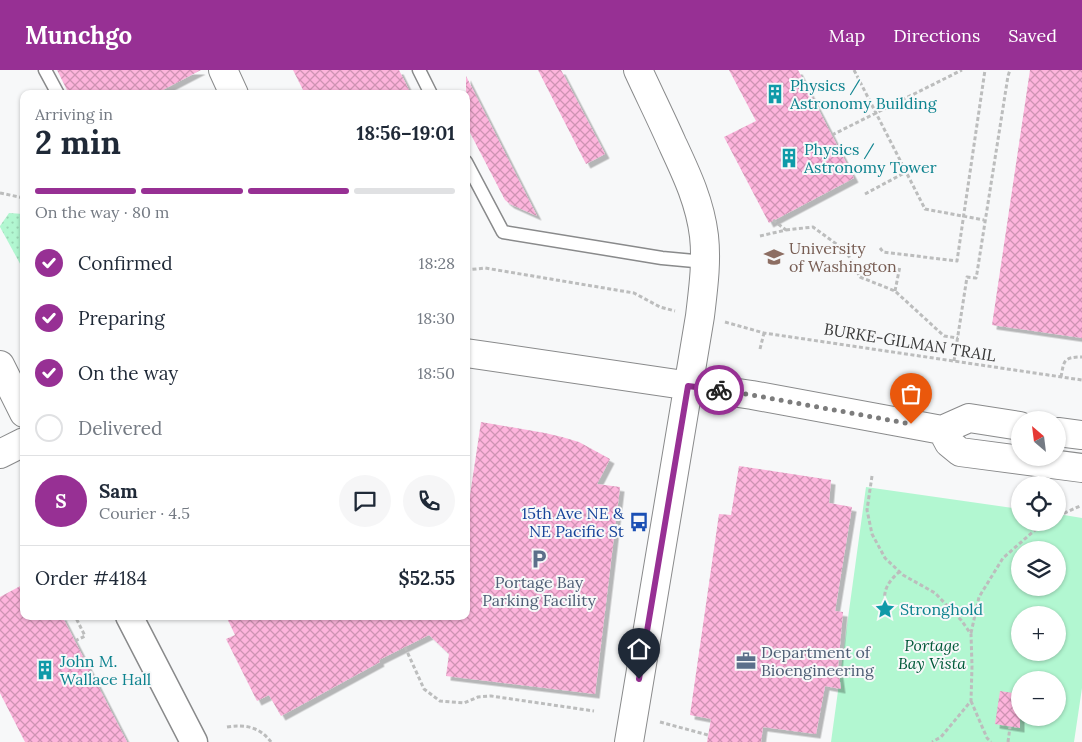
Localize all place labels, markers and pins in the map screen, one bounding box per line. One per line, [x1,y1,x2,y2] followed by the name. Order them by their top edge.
[789,75,938,113] place label: Physics / Astronomy Building
[764,83,786,105] building icon: Physics / Astronomy Building
[803,139,937,177] place label: Physics / Astronomy Tower
[778,147,800,169] building icon: Physics / Astronomy Tower
[789,238,897,276] place label: University of Washington
[763,246,785,268] school or university icon: University of Washington
[890,373,932,424] pin
[521,503,625,541] place label: 15th Ave NE & NE Pacific St
[628,511,650,533] bus stop icon: 15th Ave NE & NE Pacific St
[528,548,550,570] parking icon: Portage Bay Parking Facility
[482,572,596,610] place label: Portage Bay Parking Facility
[874,598,896,620] place icon: Stronghold
[900,599,984,619] place label: Stronghold
[618,628,660,679] pin
[761,642,875,680] place label: Department of Bioengineering
[735,650,757,672] office icon: Department of Bioengineering
[59,651,151,689] place label: John M. Wallace Hall
[34,659,56,681] building icon: John M. Wallace Hall

